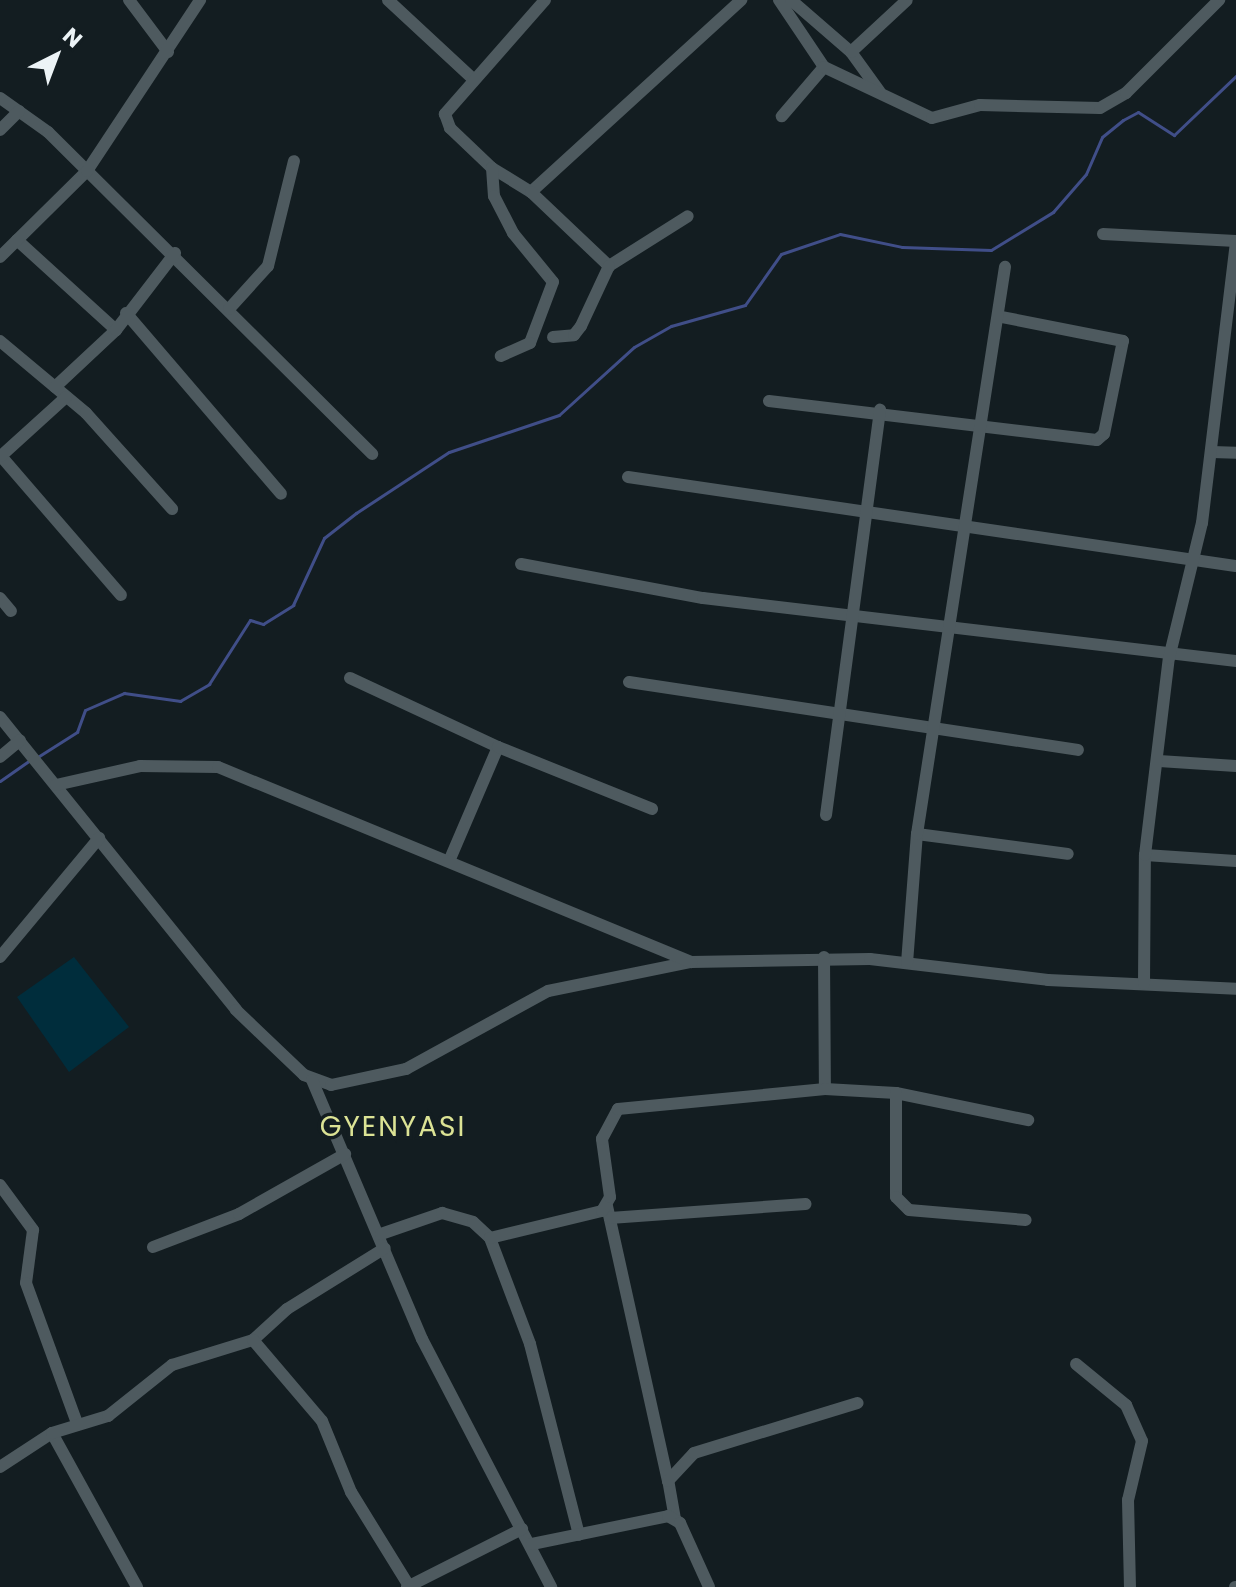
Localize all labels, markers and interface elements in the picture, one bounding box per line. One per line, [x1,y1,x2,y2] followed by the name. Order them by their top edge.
[16,16,96,96] north arrow
[56,21,89,55] text: N
[320,1110,466,1144] district label: GYENYASI

